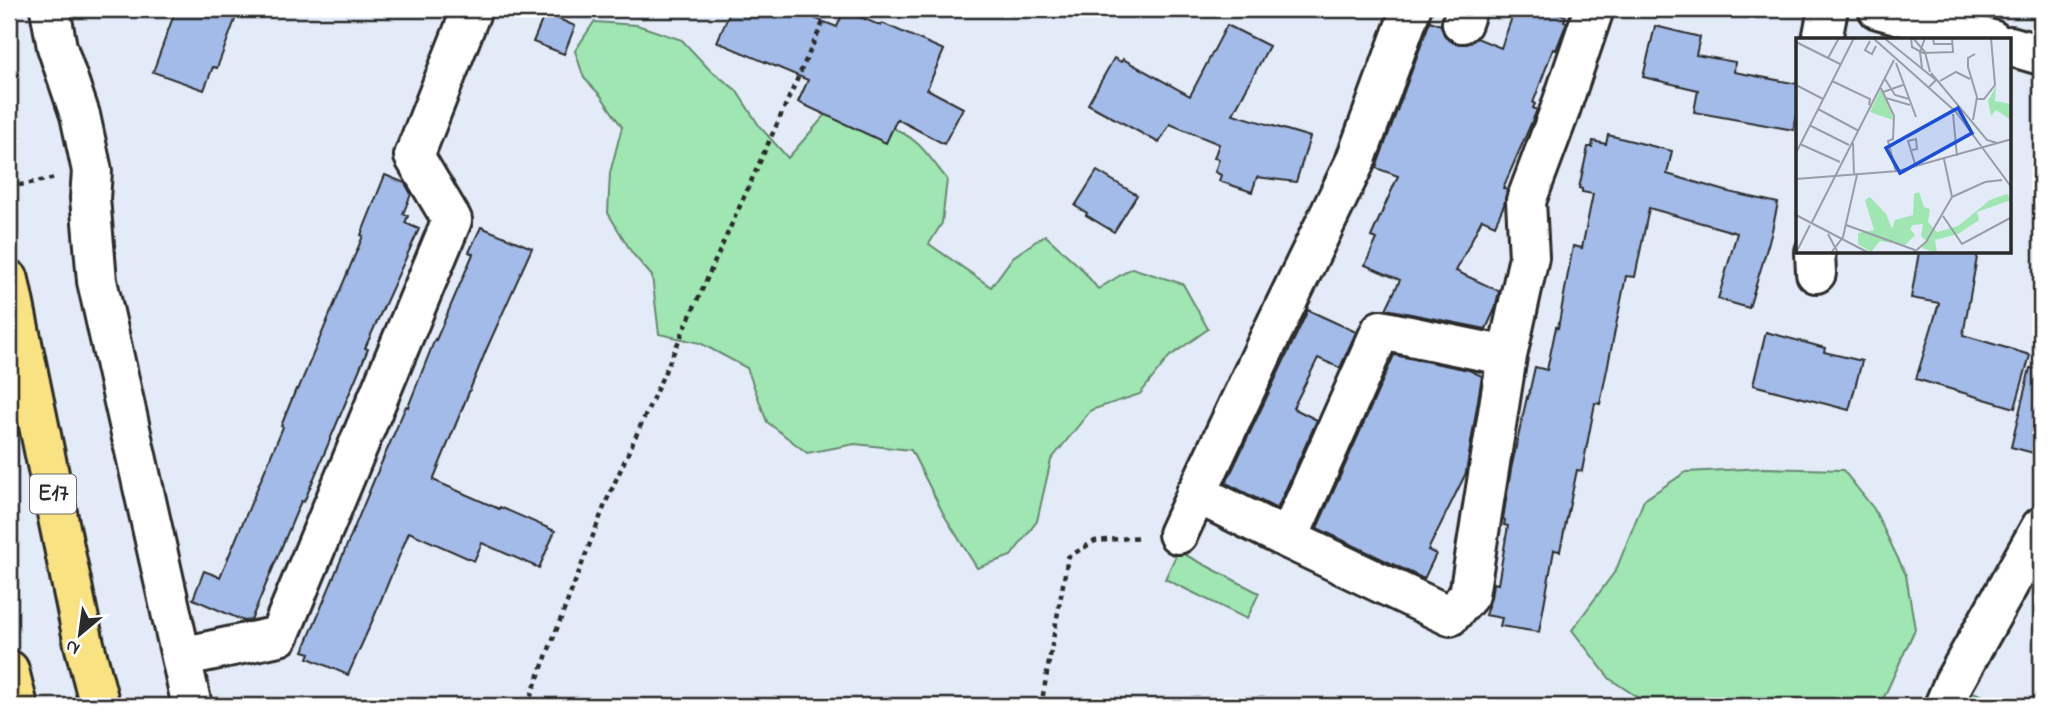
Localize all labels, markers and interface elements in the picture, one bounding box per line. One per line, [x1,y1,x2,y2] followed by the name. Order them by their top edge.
[1796,38,2011,254] inset map
[30,474,76,514] road number: E17
[46,600,116,670] north arrow
[61,632,85,662] text: N

